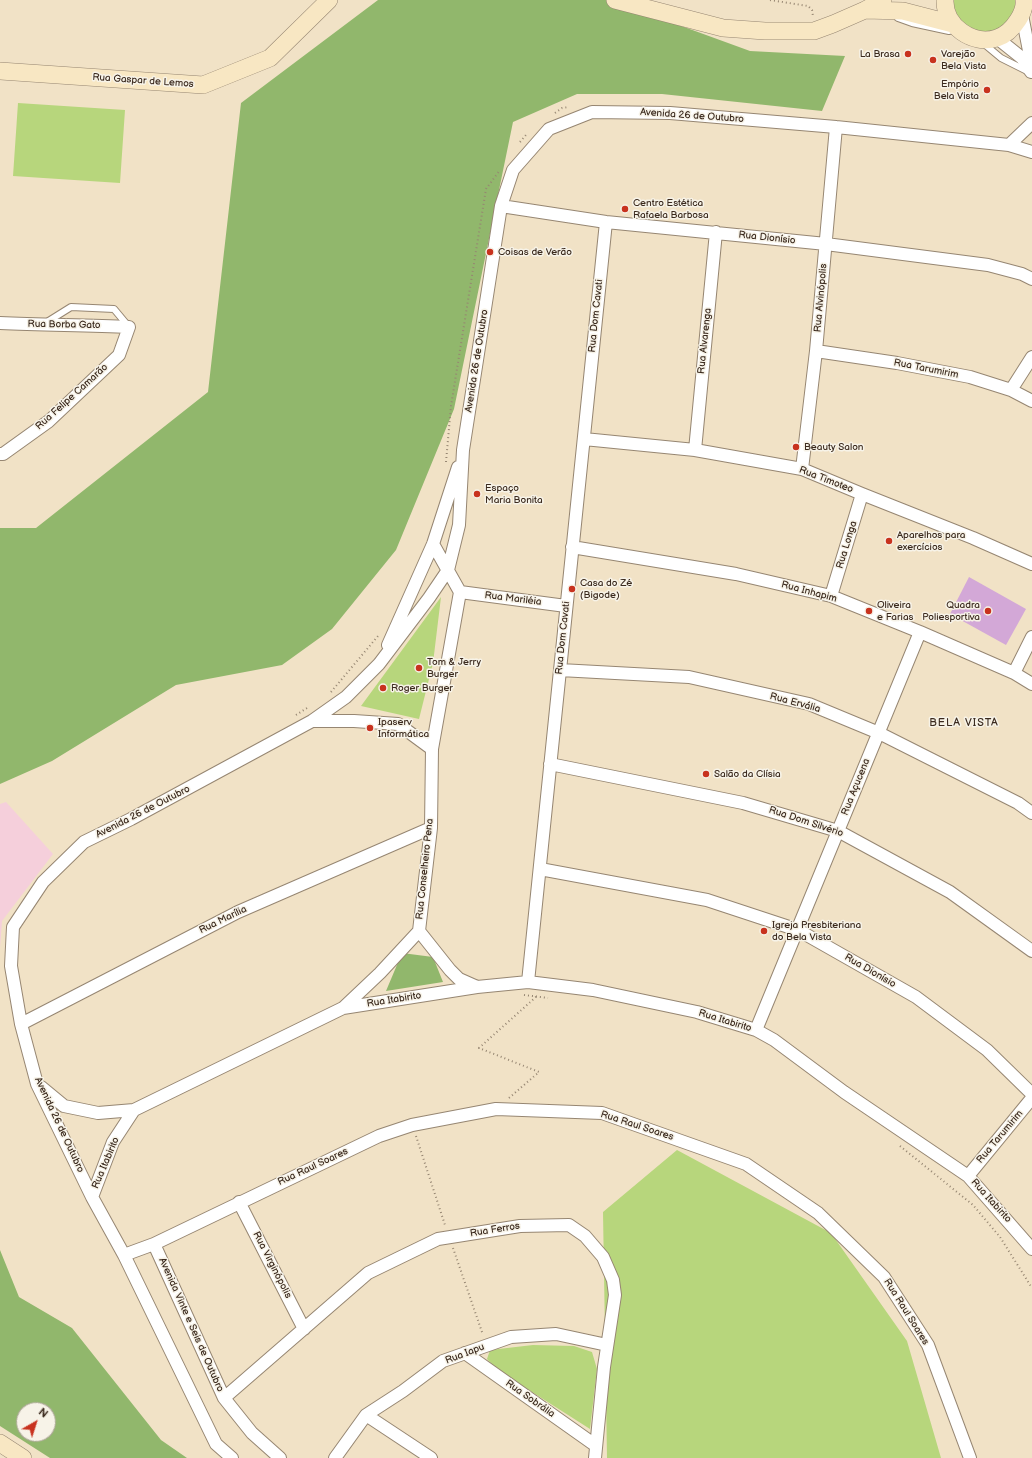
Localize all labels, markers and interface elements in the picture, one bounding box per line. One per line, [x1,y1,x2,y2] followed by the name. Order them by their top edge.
[860,48,900,60] place label: La Brasa
[941,48,986,72] place label: Varejão Bela Vista
[903,49,913,59] marker: La Brasa
[928,55,938,65] marker: Varejão Bela Vista
[92,71,194,91] street label: Rua Gaspar de Lemos
[934,78,979,102] place label: Empório Bela Vista
[982,85,992,95] marker: Empório Bela Vista
[640,106,744,126] street label: Avenida 26 de Outubro
[633,197,709,220] place label: Centro Estética Rafaela Barbosa
[620,204,630,214] marker: Centro Estética Rafaela Barbosa
[738,229,796,247] street label: Rua Dionísio
[498,246,572,258] place label: Coisas de Verão
[485,247,495,257] marker: Coisas de Verão
[812,263,830,333] street label: Rua Alvinópolis
[586,279,606,353] street label: Rua Dom Cavati
[696,307,714,375] street label: Rua Alvarenga
[463,309,491,413] street label: Avenida 26 de Outubro
[28,318,100,332] street label: Rua Borba Gato
[893,357,959,381] street label: Rua Tarumirim
[33,361,111,433] street label: Rua Felipe Camarão
[804,441,863,453] place label: Beauty Salon
[791,442,801,452] marker: Beauty Salon
[797,464,855,496] street label: Rua Timoteo
[485,482,543,506] place label: Espaço Maria Bonita
[472,489,482,499] marker: Espaço Maria Bonita
[834,520,860,570] street label: Rua Longa
[897,529,966,552] place label: Aparelhos para exercícios
[884,536,894,546] marker: Aparelhos para exercícios
[580,577,632,600] place label: Casa do Zé (Bigode)
[780,579,838,605] street label: Rua Inhapim
[567,584,577,594] marker: Casa do Zé (Bigode)
[484,590,542,608] street label: Rua Mariléia
[877,599,914,622] place label: Oliveira e Farias
[922,599,980,622] place label: Quadra Poliesportiva
[553,601,573,675] street label: Rua Dom Cavati
[864,606,874,616] marker: Oliveira e Farias
[983,606,993,616] marker: Quadra Poliesportiva
[427,656,481,680] place label: Tom & Jerry Burger
[414,663,424,673] marker: Tom & Jerry Burger
[391,682,453,694] place label: Roger Burger
[378,683,388,693] marker: Roger Burger
[768,690,822,716] street label: Rua Ervália
[378,716,429,740] place label: Ipaserv Informática
[929,716,999,730] district label: BELA VISTA
[365,723,375,733] marker: Ipaserv Informática
[839,757,873,817] street label: Rua Açucena
[714,768,781,780] place label: Salão da Clísia
[701,769,711,779] marker: Salão da Clísia
[94,783,192,841] street label: Avenida 26 de Outubro
[767,804,845,840] street label: Rua Dom Silvério
[414,818,436,920] street label: Rua Conselheiro Pena
[197,903,249,937] street label: Rua Marília
[772,919,861,942] place label: Igreja Presbiteriana do Bela Vista
[759,926,769,936] marker: Igreja Presbiteriana do Bela Vista
[842,951,898,991] street label: Rua Dionísio
[366,990,422,1010] street label: Rua Itabirito
[697,1007,753,1035] street label: Rua Itabirito
[32,1075,86,1175] street label: Avenida 26 de Outubro
[974,1108,1026,1166] street label: Rua Tarumirim
[599,1109,675,1143] street label: Rua Raul Soares
[90,1135,122,1191] street label: Rua Itabirito
[276,1146,350,1188] street label: Rua Raul Soares
[968,1177,1014,1225] street label: Rua Itabirito
[469,1220,521,1240] street label: Rua Ferros
[250,1230,294,1300] street label: Rua Virginópolis
[156,1256,226,1394] street label: Avenida Vinte e Seis de Outubro
[881,1277,931,1347] street label: Rua Raul Soares
[444,1341,486,1367] street label: Rua Iapu
[503,1378,557,1420] street label: Rua Sobrália
[16,1402,56,1442] north arrow
[36,1405,51,1421] text: N

